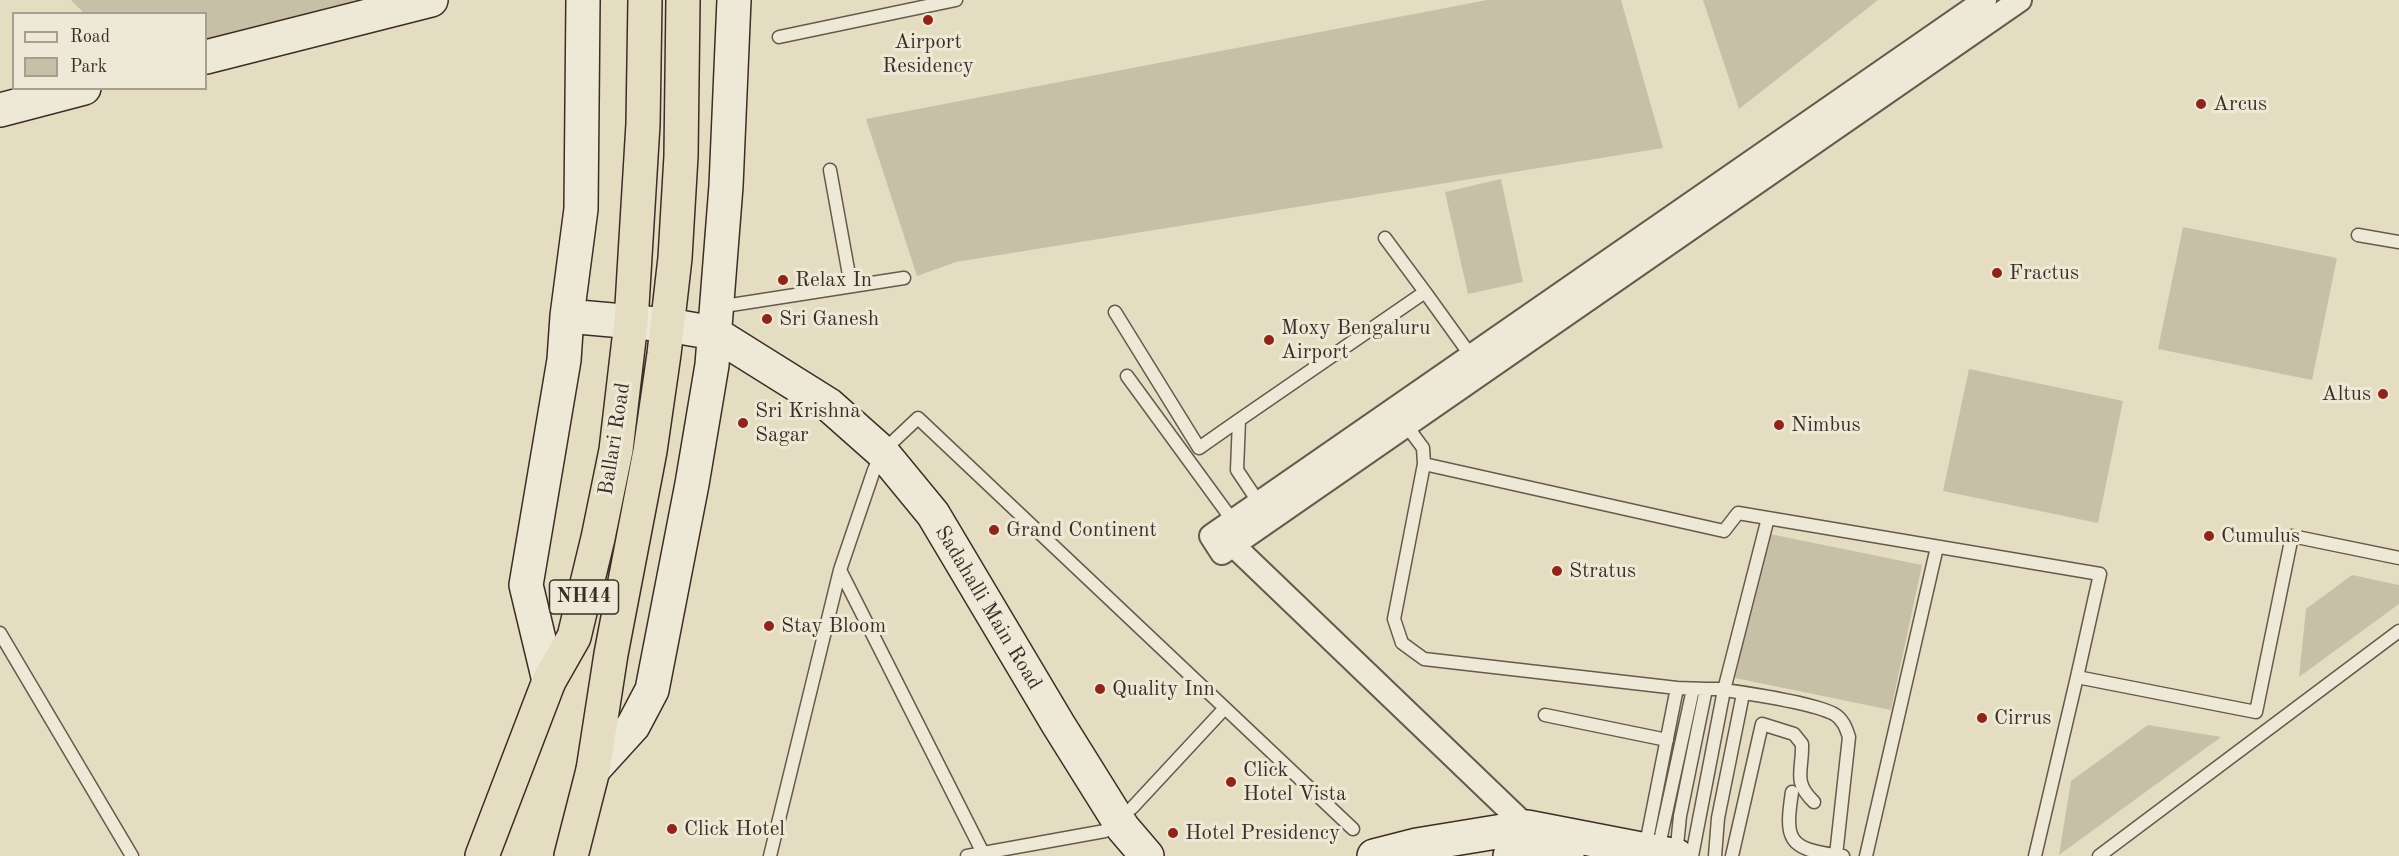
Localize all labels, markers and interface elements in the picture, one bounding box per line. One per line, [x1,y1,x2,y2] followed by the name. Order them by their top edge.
[12,12,207,90] legend
[921,13,935,27] marker: Airport Residency
[70,28,110,46] text: Road
[882,29,974,79] place label: Airport Residency
[70,58,107,76] text: Park
[2213,91,2267,117] place label: Arcus
[2194,97,2208,111] marker: Arcus
[2009,260,2079,286] place label: Fractus
[1990,266,2004,280] marker: Fractus
[795,267,872,293] place label: Relax In
[776,273,790,287] marker: Relax In
[779,306,879,332] place label: Sri Ganesh
[760,312,774,326] marker: Sri Ganesh
[1281,315,1430,365] place label: Moxy Bengaluru Airport
[1262,333,1276,347] marker: Moxy Bengaluru Airport
[594,381,636,497] street label: Ballari Road
[2322,381,2371,407] place label: Altus
[2376,387,2390,401] marker: Altus
[755,398,861,448] place label: Sri Krishna Sagar
[1791,412,1861,438] place label: Nimbus
[736,416,750,430] marker: Sri Krishna Sagar
[1772,418,1786,432] marker: Nimbus
[1006,517,1157,543] place label: Grand Continent
[929,521,1047,695] street label: Sadahalli Main Road
[987,523,1001,537] marker: Grand Continent
[2221,523,2300,549] place label: Cumulus
[2202,529,2216,543] marker: Cumulus
[1569,558,1636,584] place label: Stratus
[1550,564,1564,578] marker: Stratus
[550,580,618,614] road number: NH44
[781,613,886,639] place label: Stay Bloom
[762,619,776,633] marker: Stay Bloom
[1112,676,1215,702] place label: Quality Inn
[1093,682,1107,696] marker: Quality Inn
[1994,705,2051,731] place label: Cirrus
[1975,711,1989,725] marker: Cirrus
[1243,757,1346,807] place label: Click Hotel Vista
[1224,775,1238,789] marker: Click Hotel Vista
[684,816,785,842] place label: Click Hotel
[1185,820,1340,846] place label: Hotel Presidency
[665,822,679,836] marker: Click Hotel
[1166,826,1180,840] marker: Hotel Presidency

